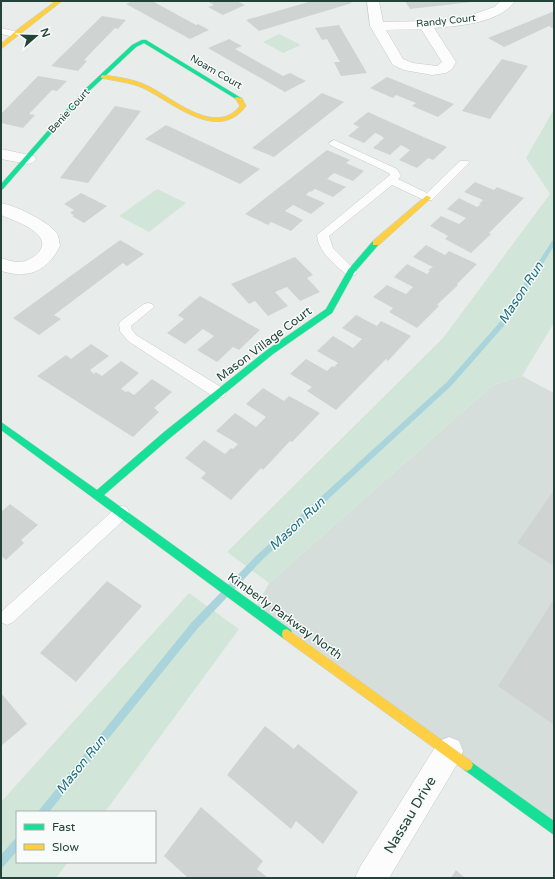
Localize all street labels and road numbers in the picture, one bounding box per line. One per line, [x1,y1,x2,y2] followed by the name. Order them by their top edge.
[416,12,476,30] street label: Randy Court
[188,52,244,92] street label: Noam Court
[46,86,92,136] street label: Benie Court
[214,304,315,384] street label: Mason Village Court
[225,570,345,662] street label: Kimberly Parkway North
[380,773,440,857] street label: Nassau Drive

